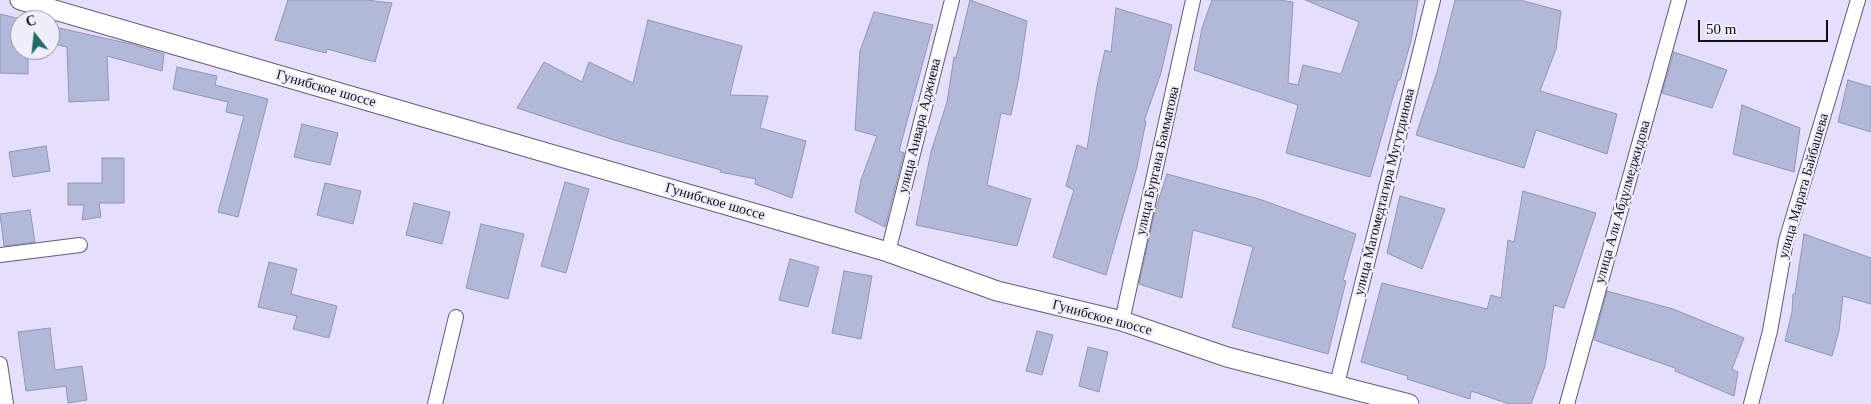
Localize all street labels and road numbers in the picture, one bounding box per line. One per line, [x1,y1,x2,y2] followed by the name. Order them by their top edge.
[895,57,945,195] street label: улица Анвара Аджиева
[274,67,378,111] street label: Гунибское шоссе
[1133,85,1183,237] street label: улица Бургана Бамматова
[1351,87,1419,297] street label: улица Магомедтагира Мугутдинова
[1775,111,1833,261] street label: улица Марата Байбашева
[1592,119,1654,285] street label: улица Али Абдулмеджидова
[663,180,767,224] street label: Гунибское шоссе
[1050,297,1154,339] street label: Гунибское шоссе

